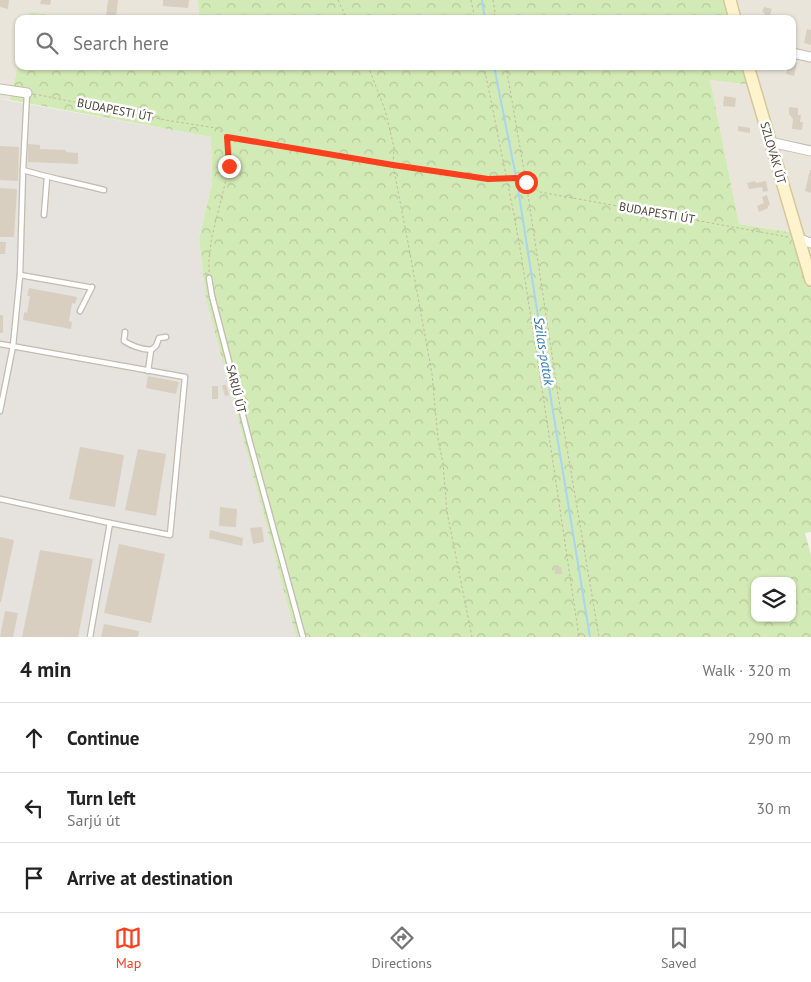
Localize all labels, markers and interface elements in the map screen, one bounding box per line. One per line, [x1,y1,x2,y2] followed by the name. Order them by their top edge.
[15,15,796,70] search box
[33,29,61,57] icon: search
[73,31,169,55] text: Search here
[76,95,155,124] street label: BUDAPESTI ÚT
[757,120,790,186] street label: SZLOVÁK ÚT
[218,155,241,178] route end
[515,171,538,194] route start
[618,198,697,227] street label: BUDAPESTI ÚT
[530,315,558,387] water label: Szilas-patak
[223,363,250,415] street label: SARJÚ ÚT
[751,577,796,622] map controls
[751,577,796,622] button: layers
[20,656,71,683] text: 4 min
[702,660,791,680] text: Walk · 320 m
[20,724,48,752] icon: ahead
[67,726,139,750] text: Continue
[748,728,791,748] text: 290 m
[67,786,136,810] text: Turn left
[20,794,48,822] icon: left
[756,798,791,818] text: 30 m
[67,810,120,830] text: Sarjú út
[20,864,48,892] icon: arrive
[67,866,233,890] text: Arrive at destination
[114,924,142,972] tab: Map
[371,924,432,972] tab: Directions
[661,924,697,972] tab: Saved

